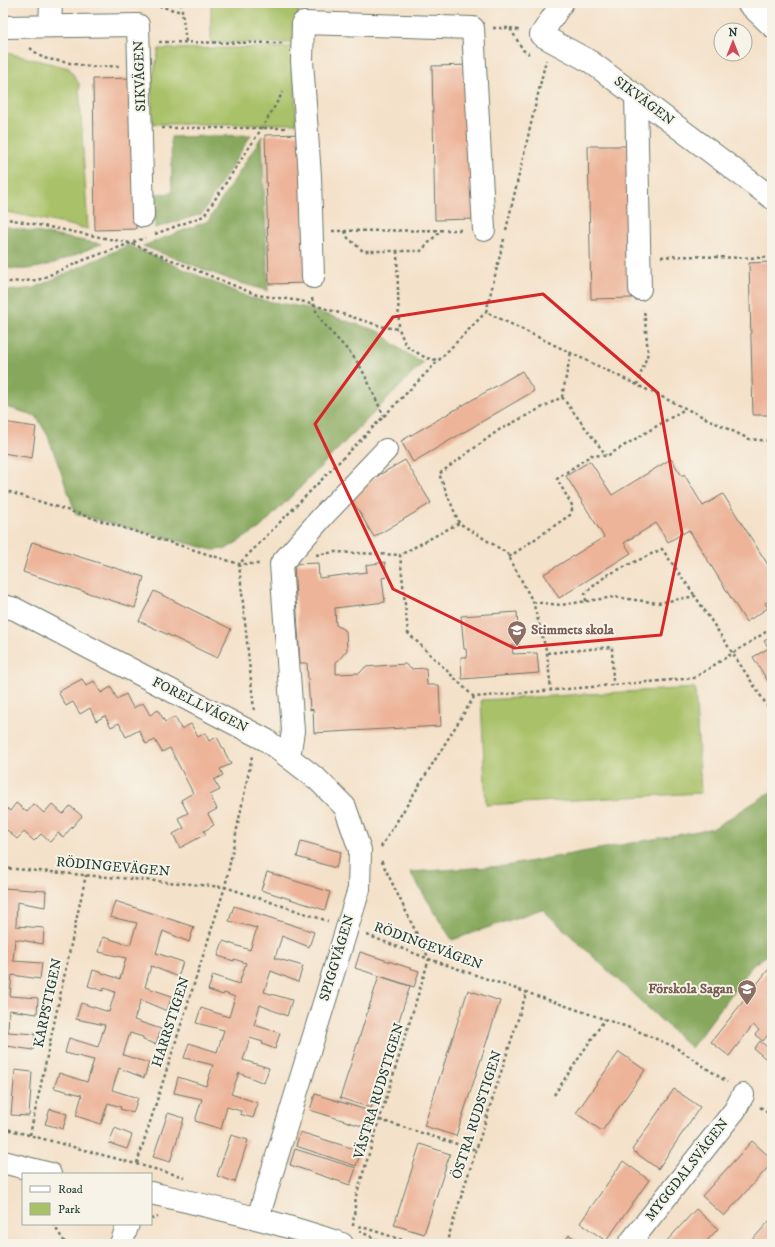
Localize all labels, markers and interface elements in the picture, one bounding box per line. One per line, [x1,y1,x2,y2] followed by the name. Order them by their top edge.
[713,22,753,62] north arrow
[728,26,738,40] text: N
[130,40,150,112] street label: SIKVÄGEN
[610,72,678,130] street label: SIKVÄGEN
[506,619,528,647] school or university icon: Stimmets skola
[531,621,615,639] place label: Stimmets skola
[149,673,251,737] street label: FORELLVÄGEN
[55,853,171,881] street label: RÖDINGEVÄGEN
[315,912,359,1003] street label: SPIGGVÄGEN
[371,918,485,974] street label: RÖDINGEVÄGEN
[30,956,66,1049] street label: KARPSTIGEN
[148,974,194,1070] street label: HARRSTIGEN
[736,978,758,1006] school or university icon: Förskola Sagan
[648,980,734,998] place label: Förskola Sagan
[349,1020,408,1162] street label: VÄSTRA RUDSTIGEN
[448,1048,506,1182] street label: ÖSTRA RUDSTIGEN
[641,1114,733,1225] street label: MYGGDALSVÄGEN
[22,1173,152,1225] legend
[58,1182,83,1197] text: Road
[58,1202,80,1217] text: Park

